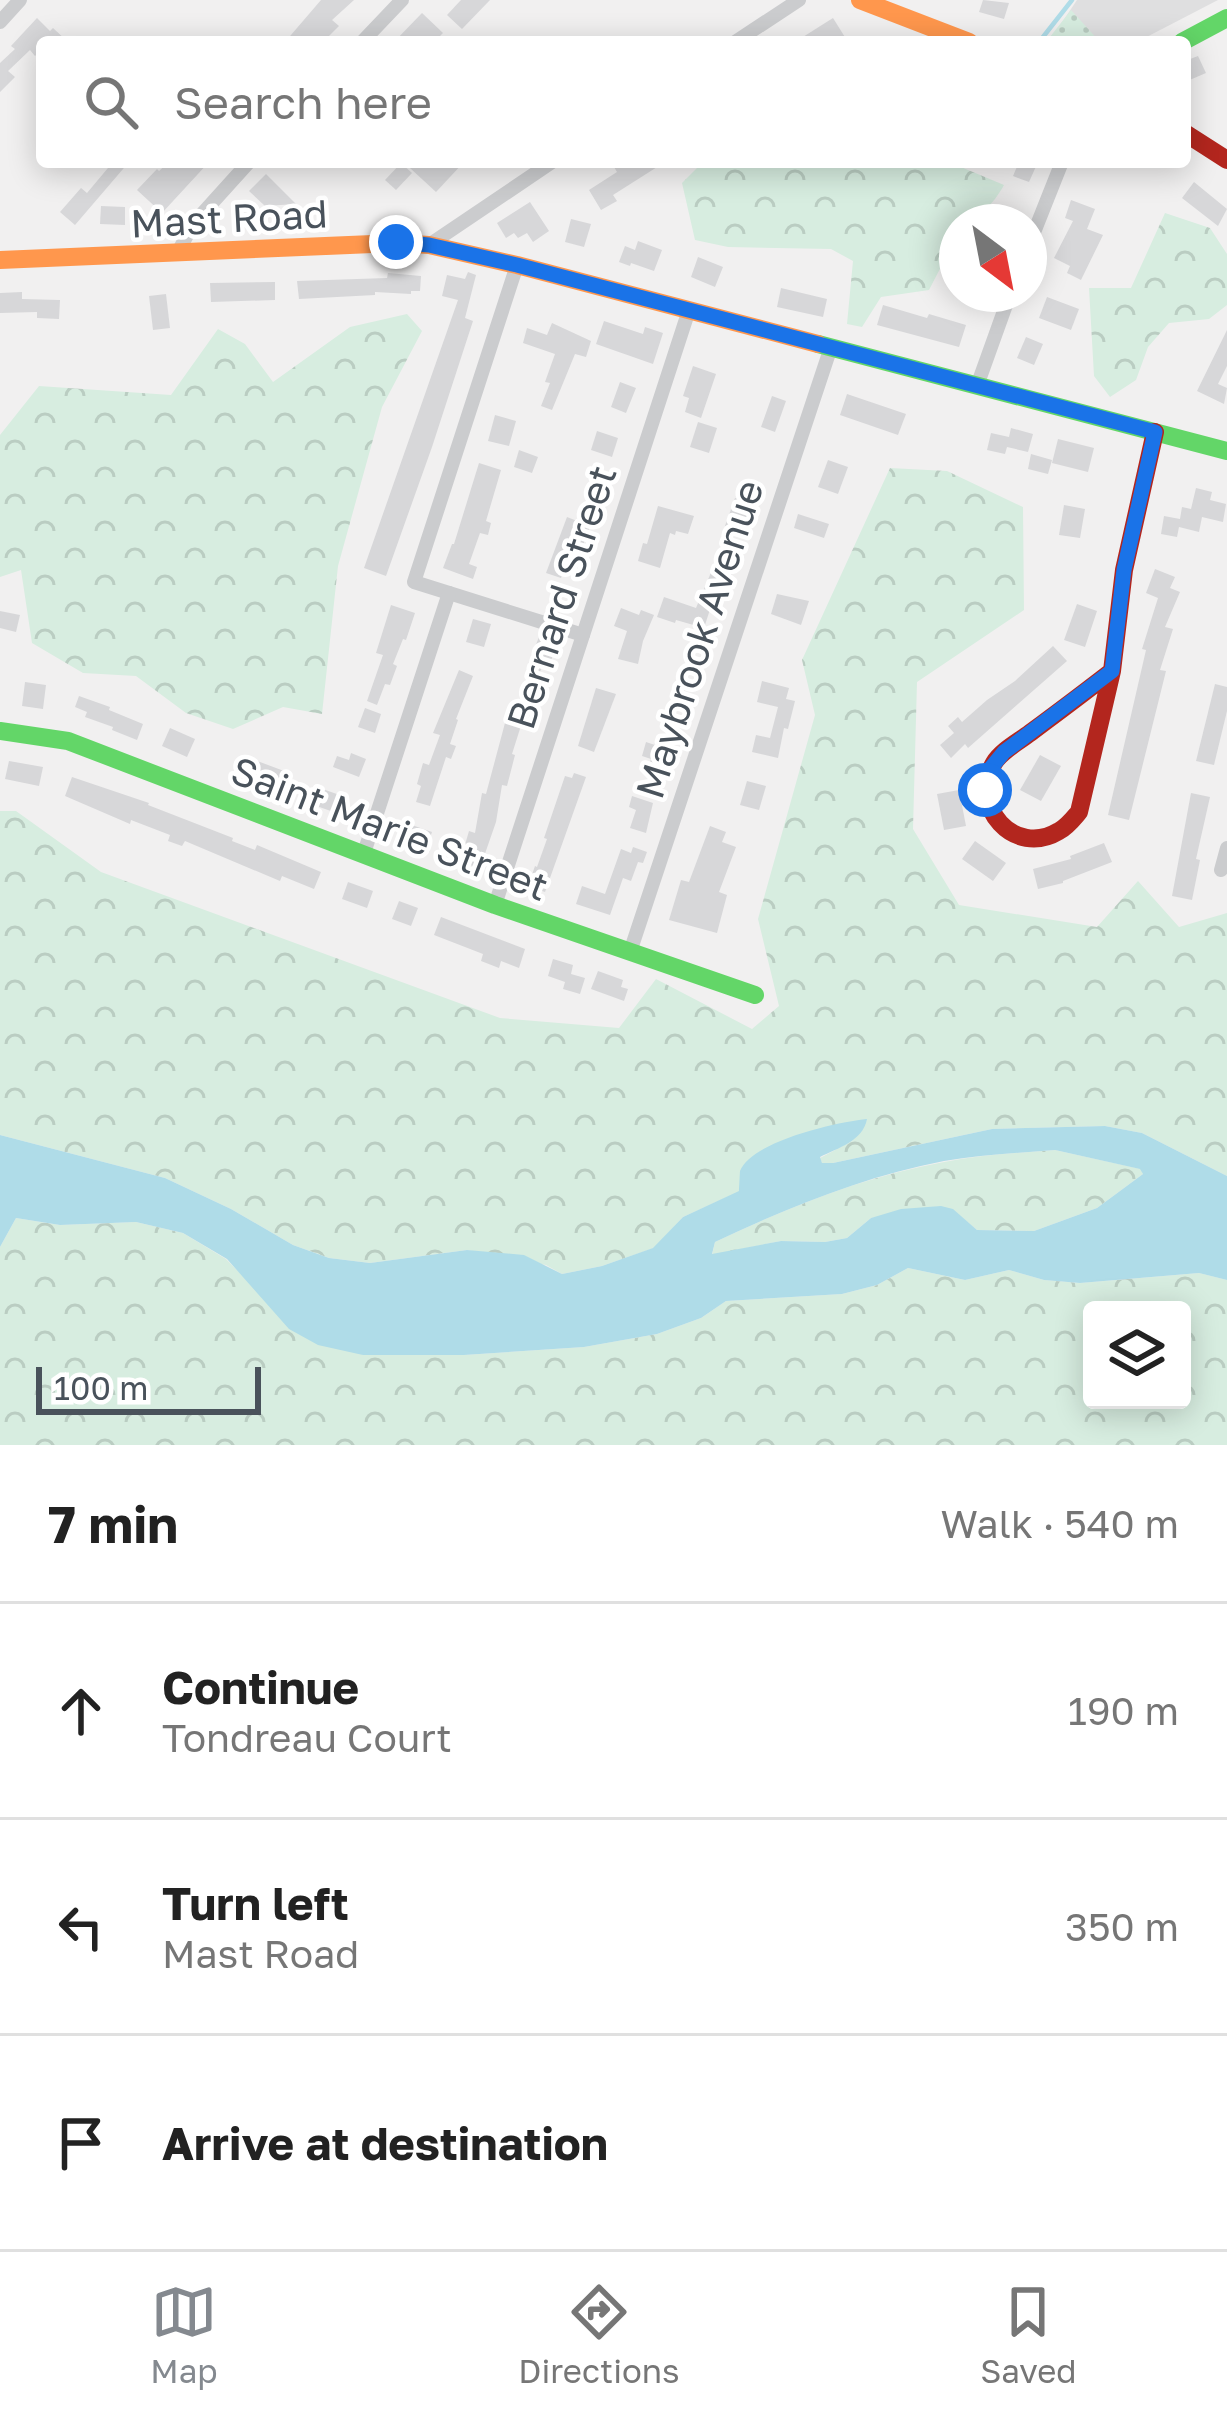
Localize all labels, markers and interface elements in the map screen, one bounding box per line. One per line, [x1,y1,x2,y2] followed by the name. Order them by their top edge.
[36,36,1191,168] search box
[78,69,144,135] icon: search
[174,75,432,129] text: Search here
[129,189,329,247] street label: Mast Road
[939,204,1047,312] north arrow
[369,215,423,269] route end
[496,459,626,735] street label: Bernard Street
[625,474,773,804] street label: Maybrook Avenue
[225,746,555,910] street label: Saint Marie Street
[958,763,1012,817] route start
[1083,1301,1191,1409] map controls
[1083,1301,1191,1409] button: layers
[36,1361,261,1414] scale bar
[54,1368,148,1407] text: 100 m
[48,1493,178,1554] text: 7 min
[941,1500,1179,1547] text: Walk · 540 m
[162,1660,359,1714] text: Continue
[48,1678,114,1744] icon: ahead
[1068,1687,1179,1734] text: 190 m
[162,1714,452,1761] text: Tondreau Court
[162,1876,349,1930] text: Turn left
[48,1894,114,1960] icon: left
[1065,1903,1179,1950] text: 350 m
[162,1930,359,1977] text: Mast Road
[48,2110,114,2176] icon: arrive
[162,2116,608,2170] text: Arrive at destination
[150,2279,218,2390] tab: Map
[518,2279,680,2390] tab: Directions
[980,2279,1077,2390] tab: Saved

